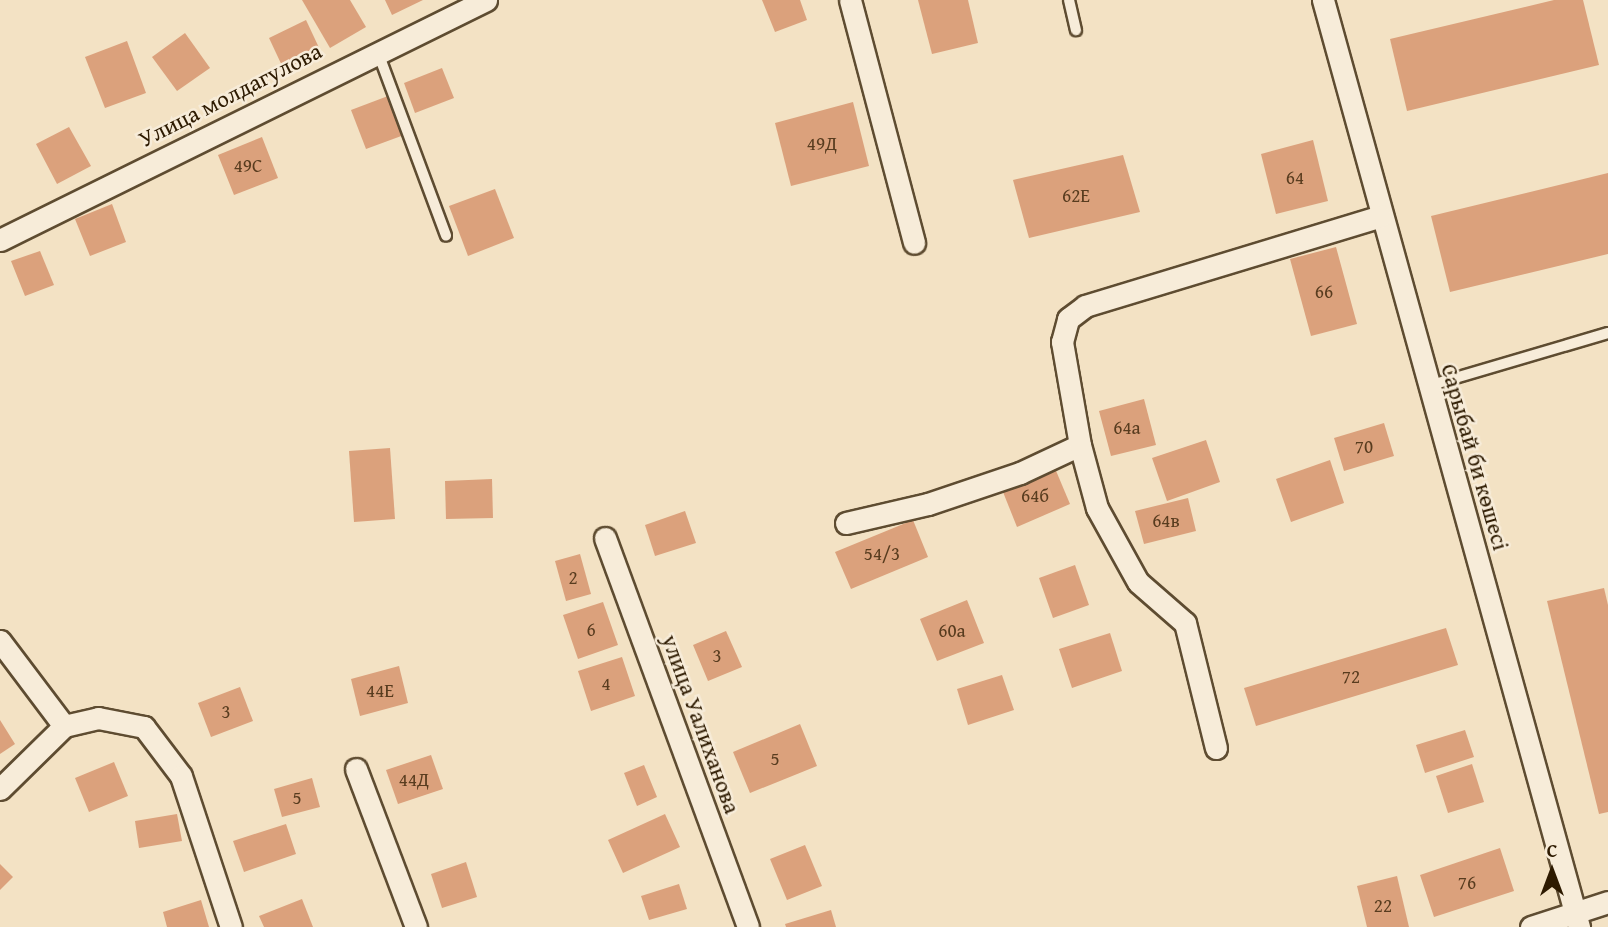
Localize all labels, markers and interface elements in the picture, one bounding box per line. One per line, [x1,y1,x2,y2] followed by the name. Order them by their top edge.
[134,37,326,153] street label: Улица молдагулова
[807,133,837,155] house number: 49Д
[234,155,262,177] house number: 49С
[1286,167,1304,189] house number: 64
[1062,185,1090,207] house number: 62Е
[1315,281,1333,303] house number: 66
[1435,361,1515,553] street label: Сарыбай би көшесі
[1113,417,1141,439] house number: 64а
[1355,436,1373,458] house number: 70
[1021,485,1049,507] house number: 64б
[1152,510,1180,532] house number: 64в
[864,543,900,565] house number: 54/3
[568,567,578,589] house number: 2
[586,619,596,641] house number: 6
[938,620,966,642] house number: 60а
[656,631,746,817] street label: улица Уалиханова
[712,645,722,667] house number: 3
[1342,666,1360,688] house number: 72
[601,673,611,695] house number: 4
[366,680,394,702] house number: 44Е
[221,701,231,723] house number: 3
[770,748,780,770] house number: 5
[399,769,429,791] house number: 44Д
[292,787,302,809] house number: 5
[1517,836,1587,906] north arrow
[1547,836,1557,864] text: С
[1458,872,1476,894] house number: 76
[1374,895,1392,917] house number: 22

